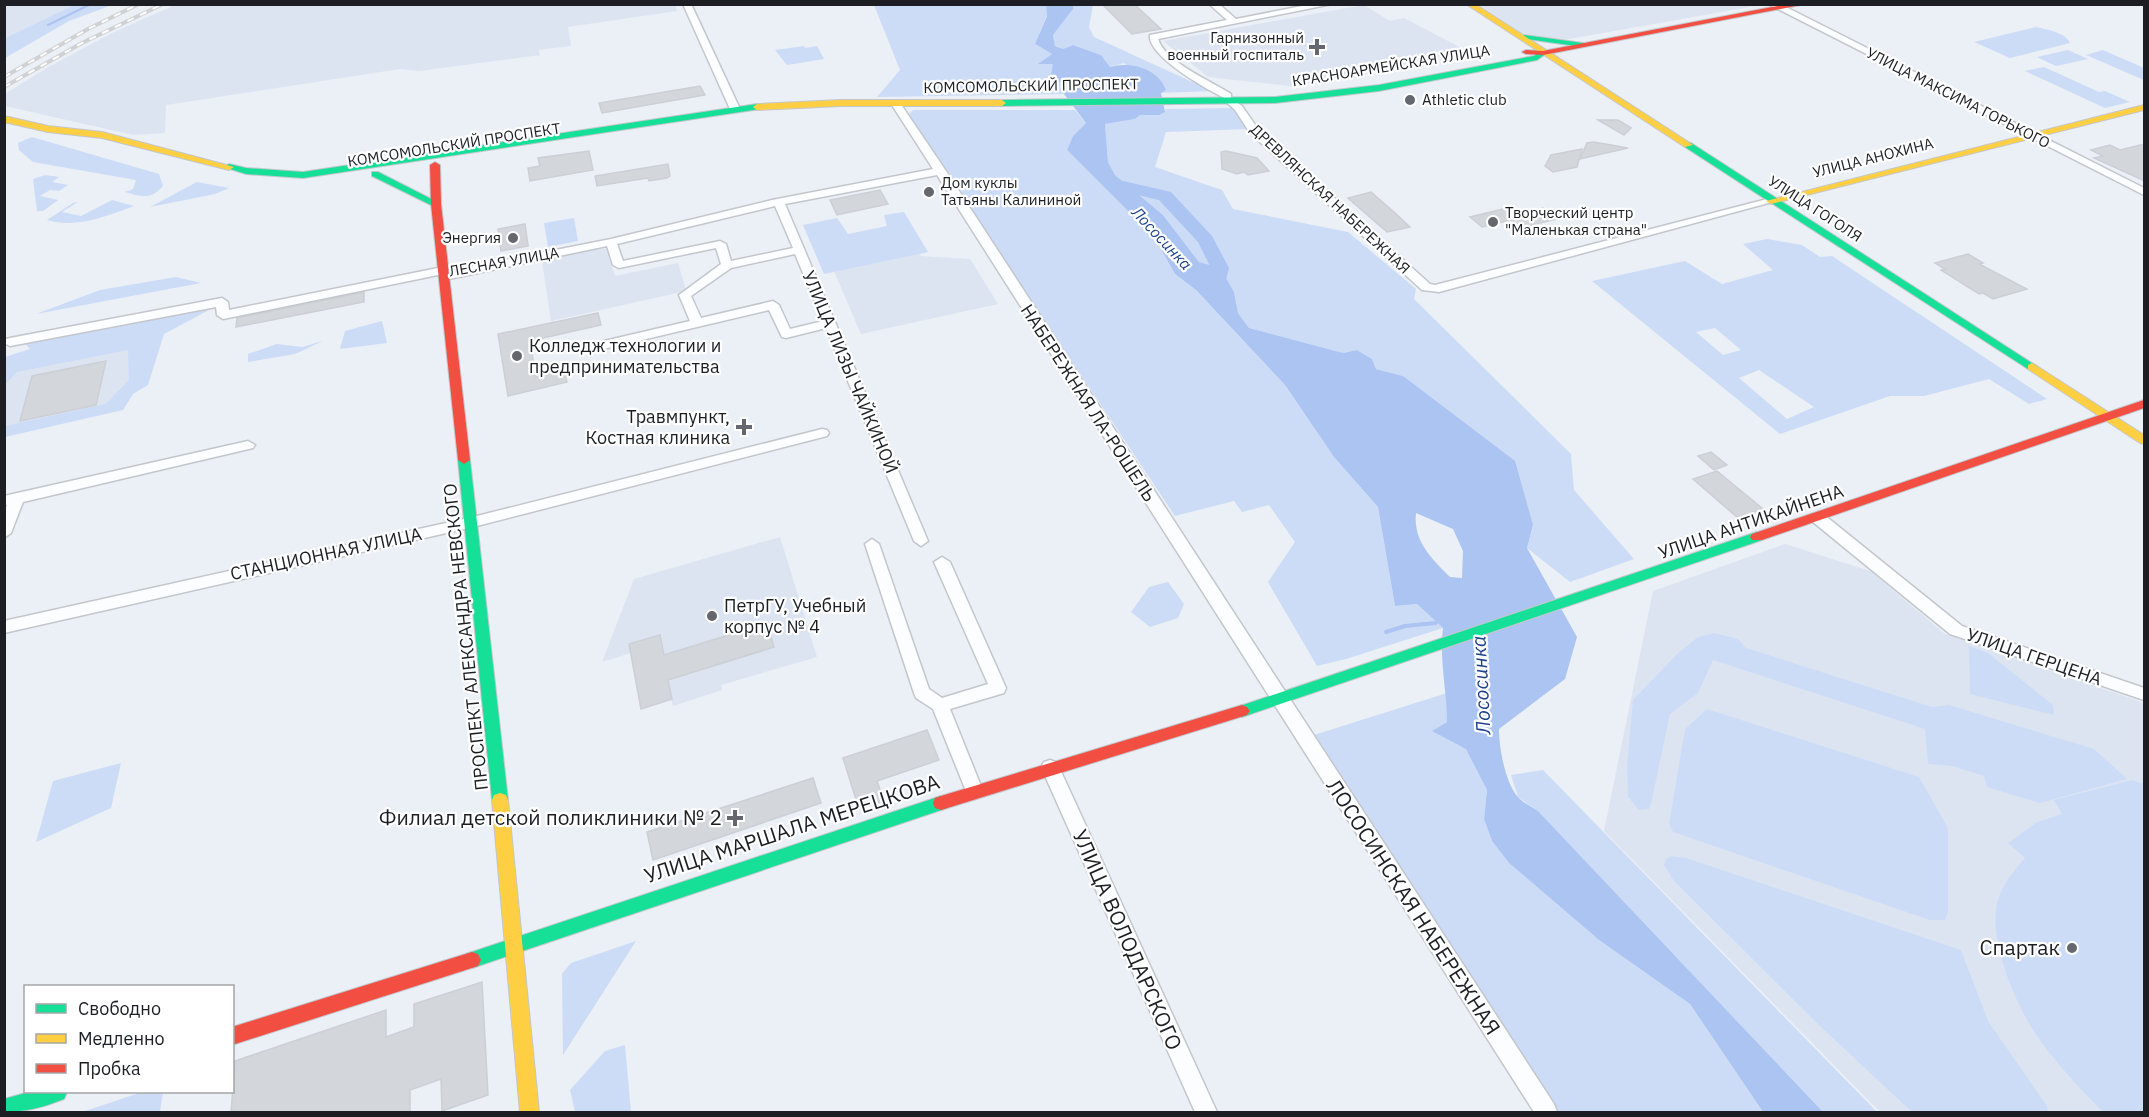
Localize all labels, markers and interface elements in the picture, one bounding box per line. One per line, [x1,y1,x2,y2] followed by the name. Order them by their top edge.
[1167,28,1304,64] place label: Гарнизонный военный госпиталь
[1308,38,1326,56] marker: Гарнизонный военный госпиталь
[1291,40,1491,91] street label: КРАСНОАРМЕЙСКАЯ УЛИЦА
[1863,43,2053,152] street label: УЛИЦА МАКСИМА ГОРЬКОГО
[923,74,1139,97] street label: КОМСОМОЛЬСКИЙ ПРОСПЕКТ
[1422,90,1507,109] place label: Athletic club
[1403,93,1417,107] marker: Athletic club
[346,118,562,171] street label: КОМСОМОЛЬСКИЙ ПРОСПЕКТ
[1246,120,1414,278] street label: ДРЕВЛЯНСКАЯ НАБЕРЕЖНАЯ
[1811,133,1936,182] street label: УЛИЦА АНОХИНА
[1765,171,1866,246] street label: УЛИЦА ГОГОЛЯ
[941,173,1081,209] place label: Дом куклы Татьяны Калининой
[922,185,936,199] marker: Дом куклы Татьяны Калининой
[1127,202,1196,274] water label: Лососинка
[1505,203,1647,239] place label: Творческий центр "Маленькая страна"
[1486,215,1500,229] marker: Творческий центр "Маленькая страна"
[442,228,501,247] place label: Энергия
[506,231,520,245] marker: Энергия
[447,242,561,281] street label: ЛЕСНАЯ УЛИЦА
[797,267,904,477] street label: УЛИЦА ЛИЗЫ ЧАЙКИНОЙ
[1016,300,1161,506] street label: НАБЕРЕЖНАЯ ЛА-РОШЕЛЬ
[529,334,721,378] place label: Колледж технологии и предпринимательства
[510,349,524,363] marker: Колледж технологии и предпринимательства
[586,405,730,449] place label: Травмпункт, Костная клиника
[735,418,753,436] marker: Травмпункт, Костная клиника
[1655,479,1847,564] street label: УЛИЦА АНТИКАЙНЕНА
[438,482,493,792] street label: ПРОСПЕКТ АЛЕКСАНДРА НЕВСКОГО
[228,522,424,585] street label: СТАНЦИОННАЯ УЛИЦА
[724,594,866,638] place label: ПетрГУ, Учебный корпус № 4
[705,609,719,623] marker: ПетрГУ, Учебный корпус № 4
[1963,623,2105,691] street label: УЛИЦА ГЕРЦЕНА
[1464,635,1497,736] water label: Лососинка
[640,767,943,889] street label: УЛИЦА МАРШАЛА МЕРЕЦКОВА
[1321,773,1507,1040] street label: ЛОСОСИНСКАЯ НАБЕРЕЖНАЯ
[379,803,722,831] place label: Филиал детской поликлиники № 2
[726,809,744,827] marker: Филиал детской поликлиники № 2
[1067,825,1189,1054] street label: УЛИЦА ВОЛОДАРСКОГО
[1979,933,2060,961] place label: Спартак
[2065,941,2079,955] marker: Спартак
[24,985,234,1093] legend
[78,997,161,1020] text: Свободно
[78,1027,165,1050] text: Медленно
[78,1057,141,1080] text: Пробка

